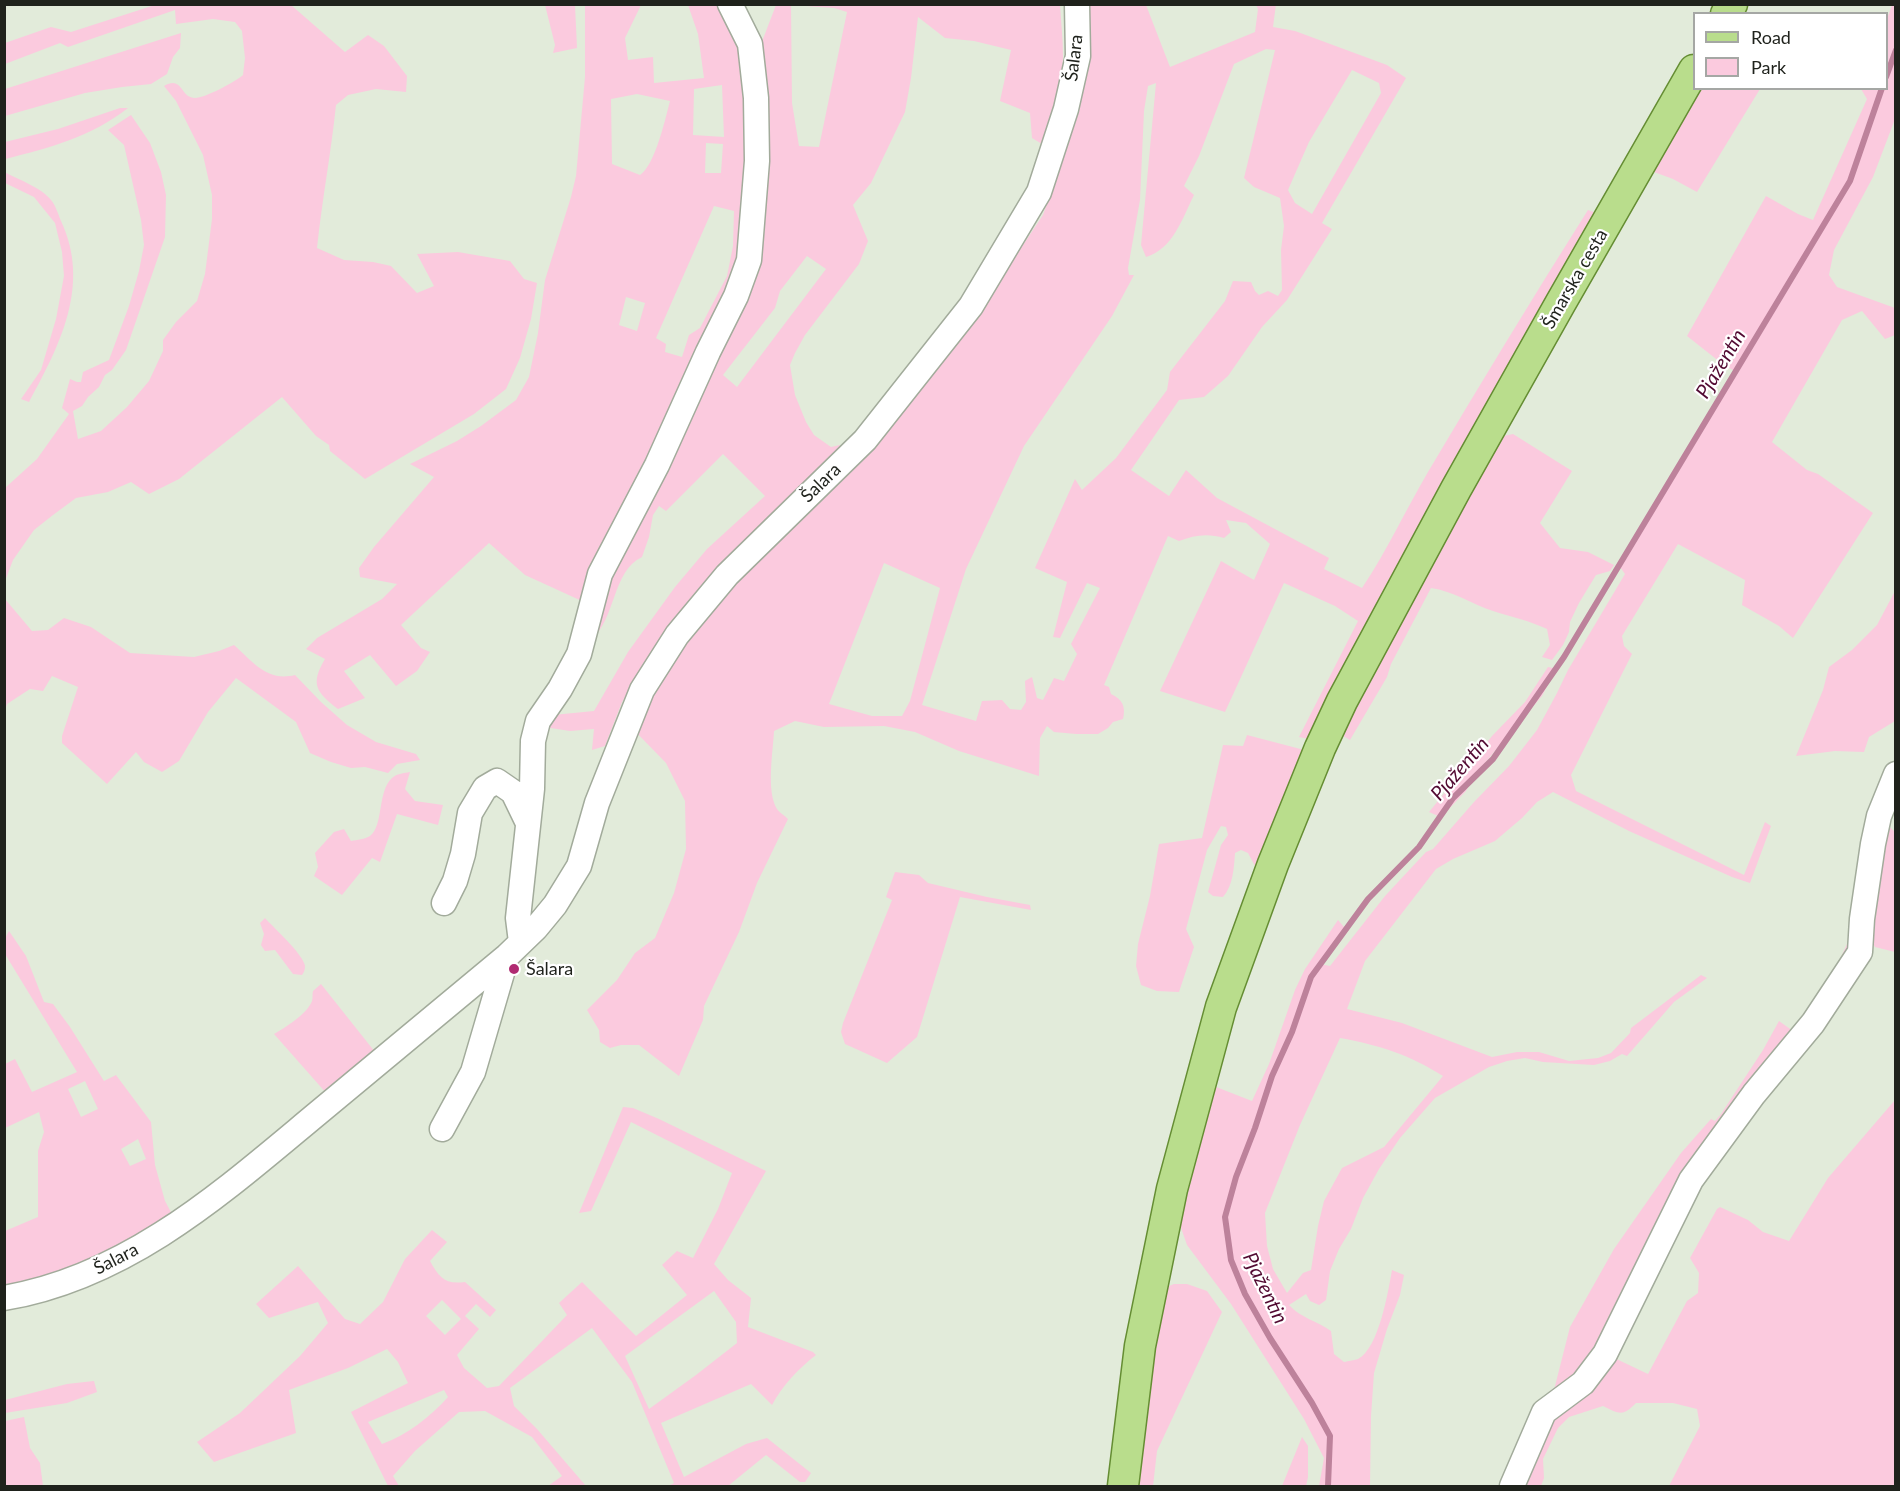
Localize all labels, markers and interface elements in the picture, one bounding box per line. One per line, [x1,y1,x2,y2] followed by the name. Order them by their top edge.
[1693,12,1888,90] legend
[1751,26,1791,48] text: Road
[1060,33,1088,83] street label: Šalara
[1751,56,1786,78] text: Park
[1538,225,1612,333] street label: Šmarska cesta
[1691,325,1751,403] water label: Pjažentin
[797,459,845,507] street label: Šalara
[1426,732,1494,806] water label: Pjažentin
[526,958,573,980] place label: Šalara
[507,962,521,976] marker: Šalara
[90,1239,142,1279] street label: Šalara
[1237,1248,1293,1328] water label: Pjažentin

